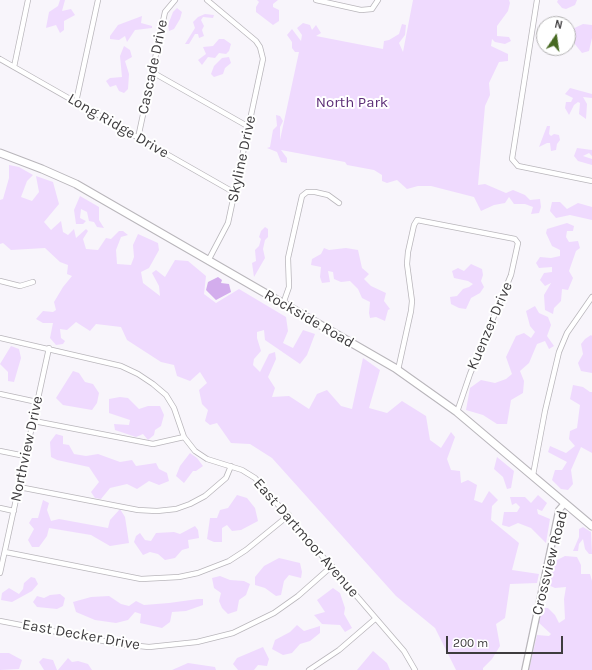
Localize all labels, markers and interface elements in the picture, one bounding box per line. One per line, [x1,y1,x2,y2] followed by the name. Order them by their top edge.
[536,16,576,56] north arrow
[134,18,172,116] street label: Cascade Drive
[553,18,564,32] text: N
[64,90,172,162] street label: Long Ridge Drive
[316,94,388,112] park label: North Park
[224,114,260,204] street label: Skyline Drive
[463,279,517,373] street label: Kuenzer Drive
[261,286,357,352] street label: Rockside Road
[7,394,47,504] street label: Northview Drive
[249,475,363,601] street label: East Dartmoor Avenue
[528,509,572,617] street label: Crossview Road
[21,616,141,654] street label: East Decker Drive
[448,628,565,654] scale bar
[453,636,488,650] text: 200 m

